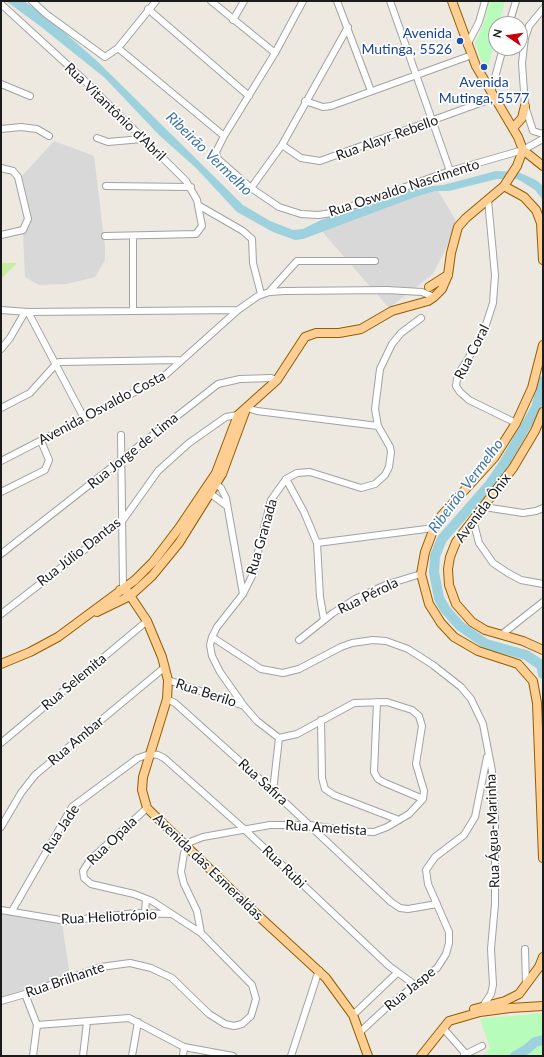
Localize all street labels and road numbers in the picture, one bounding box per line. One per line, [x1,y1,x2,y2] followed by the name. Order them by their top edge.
[61,59,169,165] street label: Rua Vitantônio d'Abril
[333,112,441,164] street label: Rua Alayr Rebello
[326,156,482,220] street label: Rua Oswaldo Nascimento
[451,322,493,382] street label: Rua Coral
[35,367,169,449] street label: Avenida Osvaldo Costa
[84,409,182,493] street label: Rua Jorge de Lima
[452,470,514,546] street label: Avenida Ônix
[243,497,281,577] street label: Rua Granada
[34,514,124,590] street label: Rua Júlio Dantas
[335,574,401,618] street label: Rua Pérola
[38,650,110,714] street label: Rua Selemita
[174,675,238,711] street label: Rua Berilo
[45,713,107,769] street label: Rua Ambar
[235,755,291,809] street label: Rua Safira
[483,774,503,888] street label: Rua Água-Marinha
[39,802,83,856] street label: Rua Jade
[150,810,266,924] street label: Avenida das Esmeraldas
[84,813,140,869] street label: Rua Opala
[285,817,367,839] street label: Rua Ametista
[259,842,309,892] street label: Rua Rubi
[61,906,157,928] street label: Rua Heliotrópio
[23,959,107,1001] street label: Rua Brilhante
[381,963,439,1015] street label: Rua Jaspe

